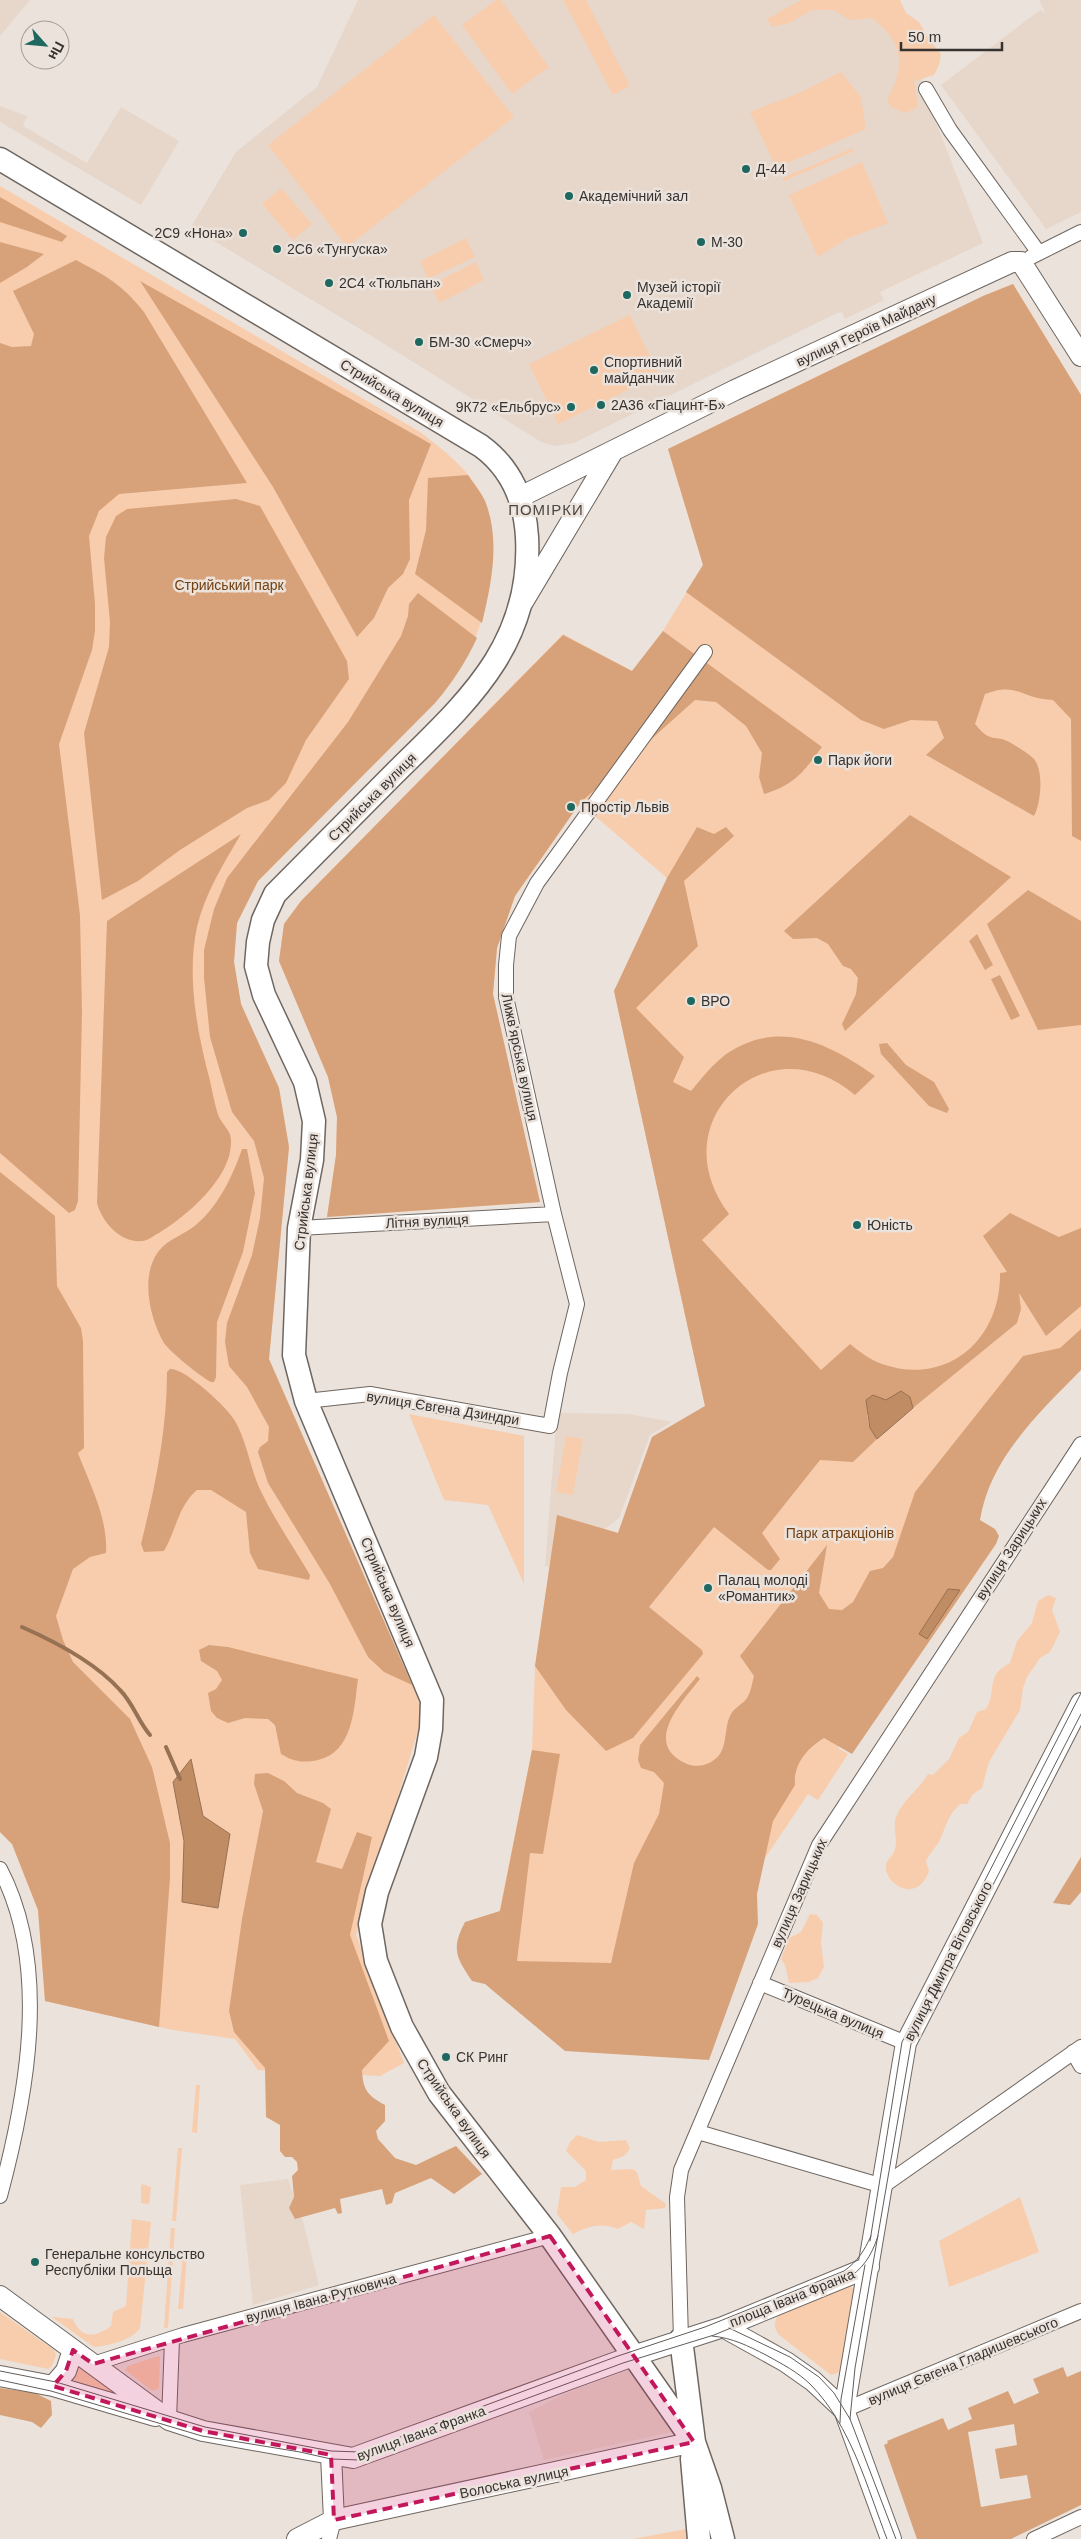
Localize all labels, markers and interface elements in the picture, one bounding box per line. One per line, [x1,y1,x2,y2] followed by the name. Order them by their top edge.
[20,20,70,70] north arrow
[901,20,1002,52] scale bar
[908,28,941,45] text: 50 m
[45,39,68,63] text: Пн
[756,161,786,177] place label: Д-44
[740,163,752,175] marker: Д-44
[579,188,688,204] place label: Академічний зал
[563,190,575,202] marker: Академічний зал
[154,225,233,241] place label: 2С9 «Нона»
[237,227,249,239] marker: 2С9 «Нона»
[711,234,743,250] place label: М-30
[695,236,707,248] marker: М-30
[287,241,388,257] place label: 2С6 «Тунгуска»
[271,243,283,255] marker: 2С6 «Тунгуска»
[339,275,441,291] place label: 2С4 «Тюльпан»
[323,277,335,289] marker: 2С4 «Тюльпан»
[637,279,721,311] place label: Музей історії Академії
[621,289,633,301] marker: Музей історії Академії
[793,290,939,370] street label: вулиця Героїв Майдану
[429,334,532,350] place label: БМ-30 «Смерч»
[413,336,425,348] marker: БМ-30 «Смерч»
[604,354,682,386] place label: Спортивний майданчик
[337,356,447,430] street label: Стрийська вулиця
[588,364,600,376] marker: Спортивний майданчик
[611,397,726,413] place label: 2А36 «Гіацинт-Б»
[456,399,561,415] place label: 9К72 «Ельбрус»
[595,399,607,411] marker: 2А36 «Гіацинт-Б»
[565,401,577,413] marker: 9К72 «Ельбрус»
[508,501,584,518] district label: ПОМІРКИ
[174,577,284,593] park label: Стрийський парк
[325,750,419,844] street label: Стрийська вулиця
[828,752,892,768] place label: Парк йоги
[812,754,824,766] marker: Парк йоги
[581,799,669,815] place label: Простір Львів
[565,801,577,813] marker: Простір Львів
[499,992,541,1122] street label: Лижвʼярська вулиця
[701,993,730,1009] place label: ВРО
[685,995,697,1007] marker: ВРО
[291,1133,321,1251] street label: Стрийська вулиця
[385,1211,469,1231] street label: Літня вулиця
[867,1217,913,1233] place label: Юність
[851,1219,863,1231] marker: Юність
[365,1388,521,1428] street label: вулиця Євгена Дзиндри
[972,1495,1050,1603] street label: вулиця Зарицьких
[786,1525,894,1541] park label: Парк атракціонів
[358,1535,418,1649] street label: Стрийська вулиця
[718,1572,808,1604] place label: Палац молоді «Романтик»
[702,1582,714,1594] marker: Палац молоді «Романтик»
[768,1836,830,1950] street label: вулиця Зарицьких
[901,1878,995,2043] street label: вулиця Дмитра Вітовського
[780,1984,886,2042] street label: Турецька вулиця
[456,2049,508,2065] place label: СК Ринг
[440,2051,452,2063] marker: СК Ринг
[414,2055,494,2161] street label: Стрийська вулиця
[45,2246,205,2278] place label: Генеральне консульство Республіки Польща
[29,2256,41,2268] marker: Генеральне консульство Республіки Польща
[727,2266,857,2330] street label: площа Івана Франка
[244,2270,398,2326] street label: вулиця Івана Рутковича
[866,2314,1061,2408] street label: вулиця Євгена Гладишевського
[354,2402,488,2464] street label: вулиця Івана Франка
[458,2463,570,2501] street label: Волоська вулиця

